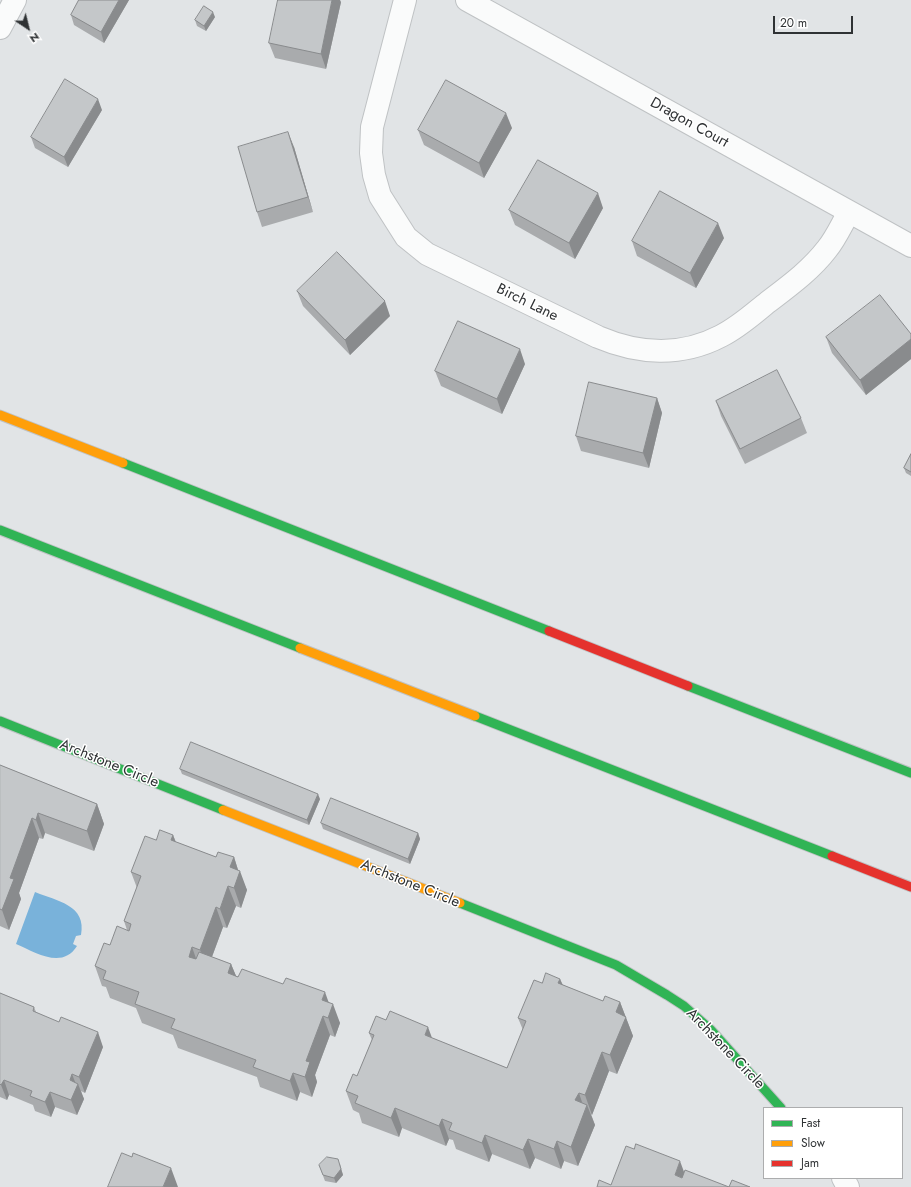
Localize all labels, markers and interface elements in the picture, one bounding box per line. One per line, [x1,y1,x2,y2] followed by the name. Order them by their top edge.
[8,8,48,48] north arrow
[775,8,855,34] scale bar
[780,14,807,32] text: 20 m
[27,29,43,47] text: N
[647,94,731,152] street label: Dragon Court
[493,280,561,326] street label: Birch Lane
[57,736,161,792] street label: Archstone Circle
[358,856,462,912] street label: Archstone Circle
[682,1005,768,1093] street label: Archstone Circle
[763,1107,903,1179] legend
[801,1114,820,1132] text: Fast
[801,1134,825,1152] text: Slow
[801,1154,819,1172] text: Jam

